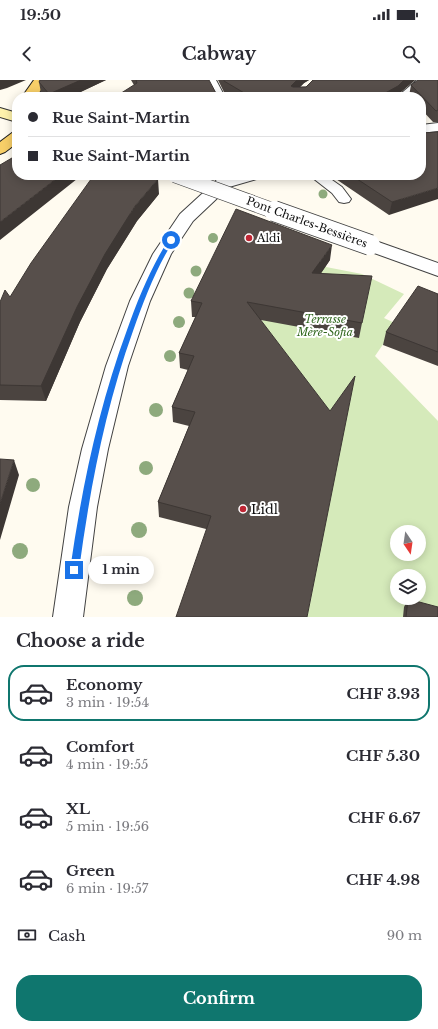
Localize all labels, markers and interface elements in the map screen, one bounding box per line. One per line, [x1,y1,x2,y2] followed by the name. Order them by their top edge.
[20,5,61,24] text: 19:50
[16,43,38,65] icon: back
[182,43,256,65] text: Cabway
[400,43,422,65] icon: search
[52,108,190,127] text: Rue Saint-Martin
[52,146,190,165] text: Rue Saint-Martin
[244,194,370,250] street label: Pont Charles-Bessières
[162,231,180,249] route start
[256,231,280,245] place label: Aldi
[244,233,254,243] marker: Aldi
[296,312,353,339] park label: Terrasse Mère-Sofia
[251,501,278,518] place label: Lidl
[238,504,248,514] marker: Lidl
[390,525,426,561] north arrow
[390,525,426,605] map controls
[88,556,154,584] callout: 1 min
[65,561,83,579] route end
[102,561,140,578] text: 1 min
[390,569,426,605] button: layers
[16,630,145,652] text: Choose a ride
[18,675,54,711] icon: car
[66,675,143,694] text: Economy
[346,684,420,703] text: CHF 3.93
[66,694,149,711] text: 3 min · 19:54
[18,737,54,773] icon: car
[66,737,134,756] text: Comfort
[346,746,420,765] text: CHF 5.30
[66,756,148,773] text: 4 min · 19:55
[18,799,54,835] icon: car
[66,799,90,818] text: XL
[348,808,420,827] text: CHF 6.67
[66,818,149,835] text: 5 min · 19:56
[18,861,54,897] icon: car
[66,861,115,880] text: Green
[346,870,420,889] text: CHF 4.98
[66,880,148,897] text: 6 min · 19:57
[16,924,38,946] icon: cash
[48,926,85,945] text: Cash
[387,927,422,944] text: 90 m
[16,975,422,1021] button: Confirm

